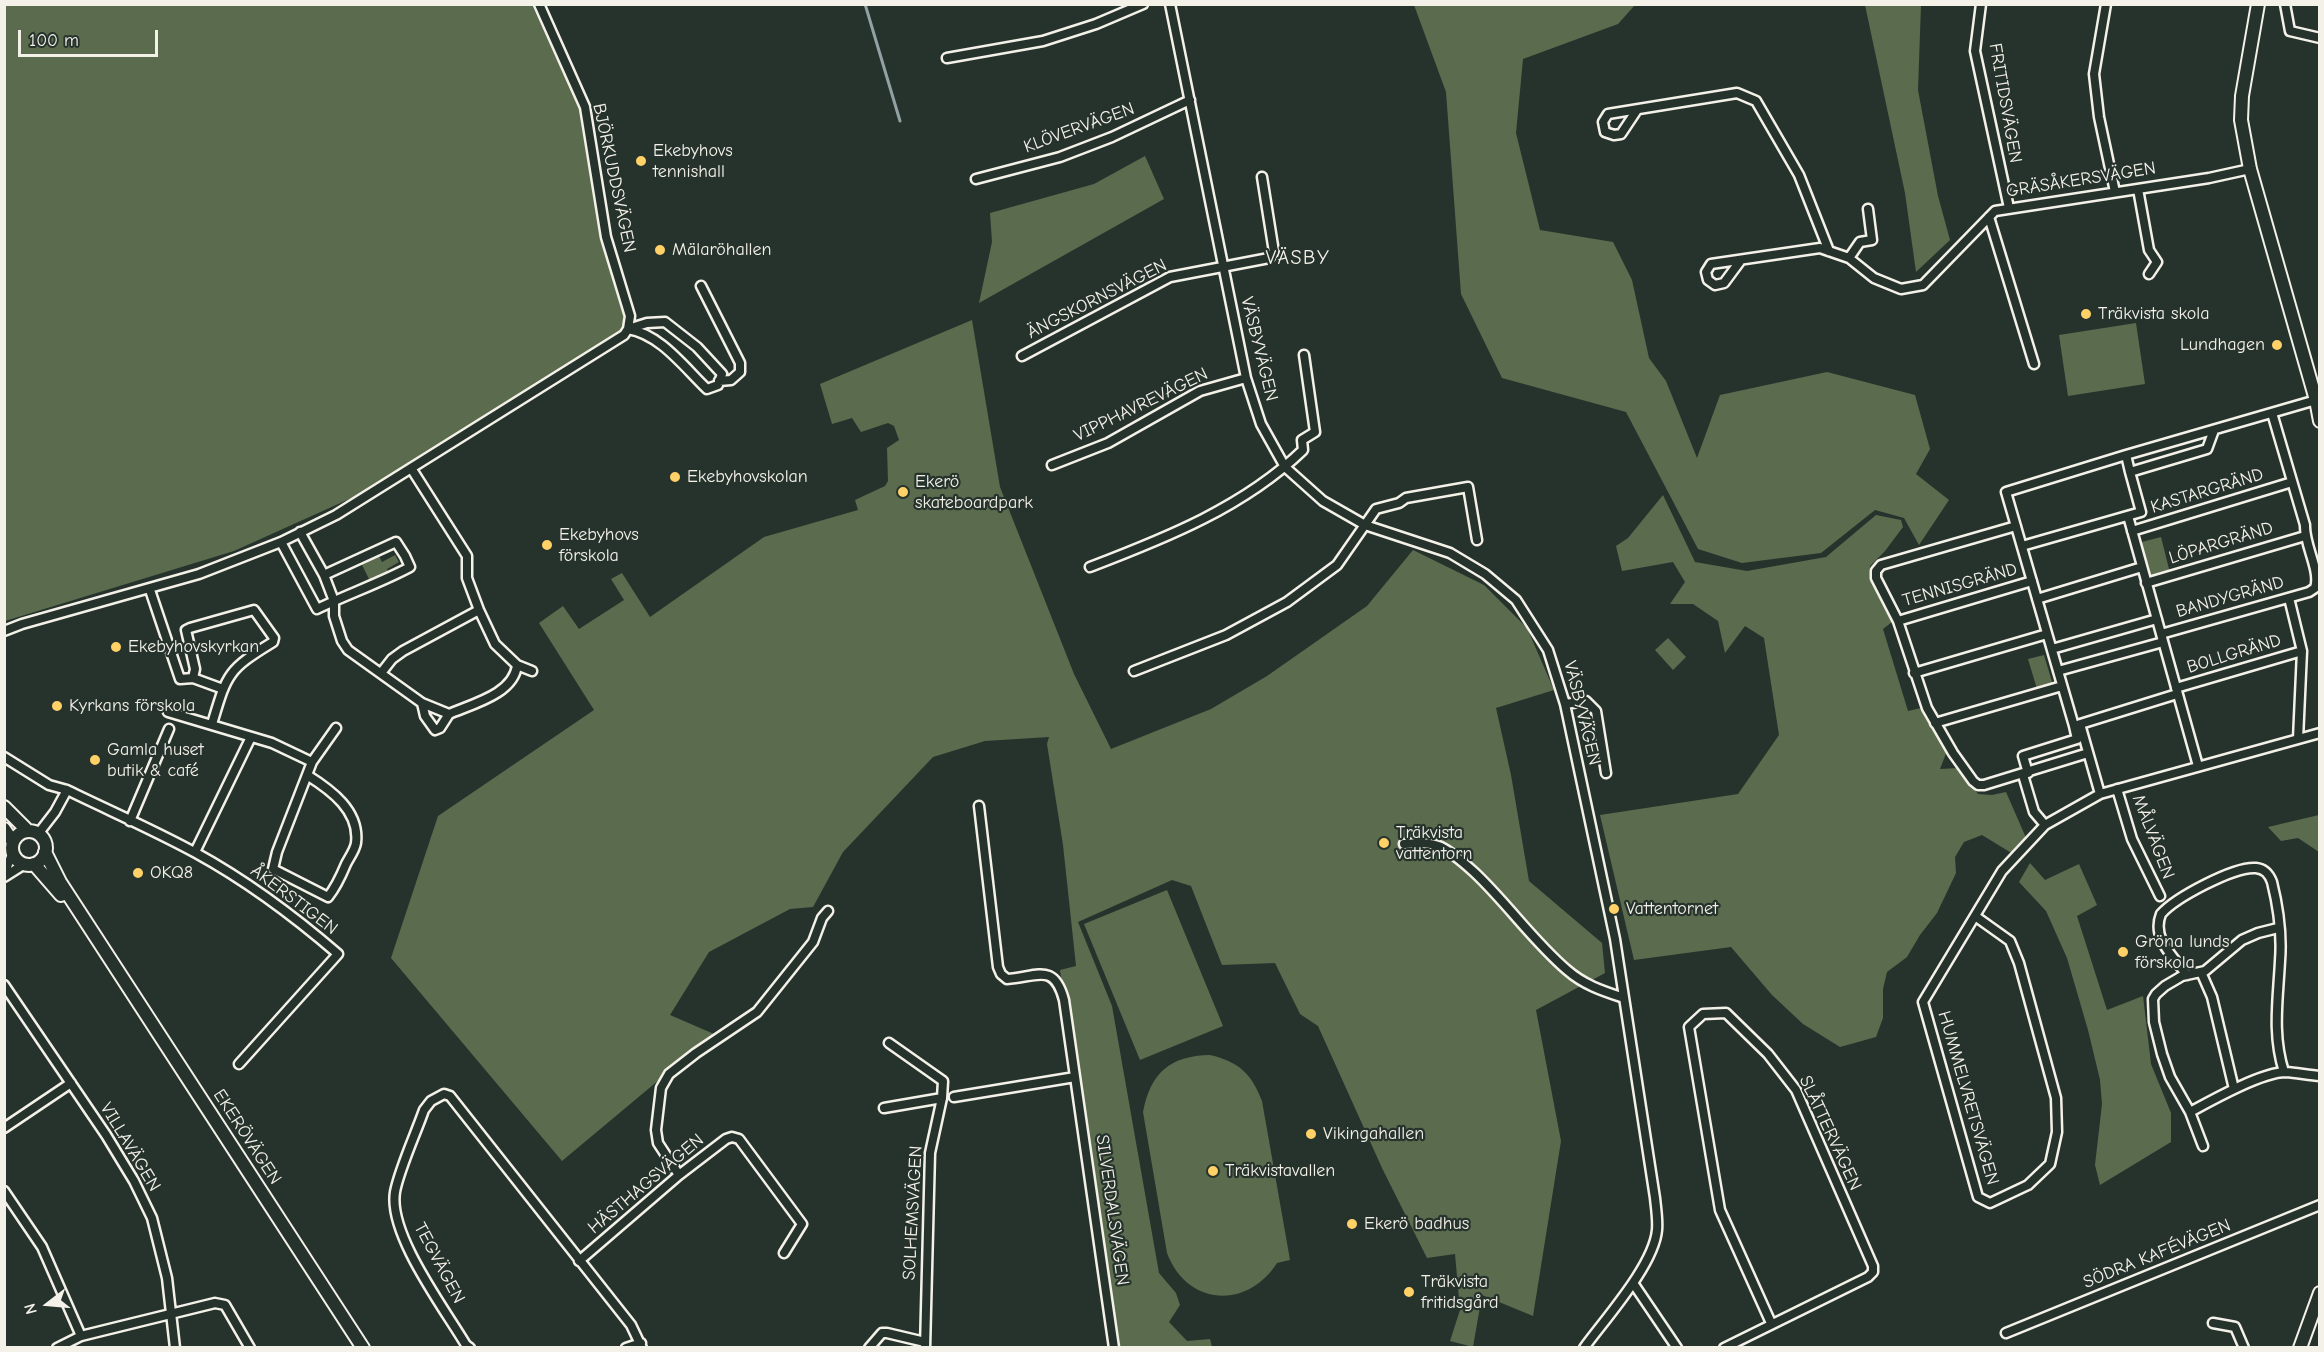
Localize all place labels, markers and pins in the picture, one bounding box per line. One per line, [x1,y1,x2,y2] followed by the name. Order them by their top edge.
[653,140,733,182] place label: Ekebyhovs tennishall
[634,154,648,168] marker: Ekebyhovs tennishall
[672,239,772,261] place label: Mälaröhallen
[653,243,667,257] marker: Mälaröhallen
[2098,303,2210,325] place label: Träkvista skola
[2079,307,2093,321] marker: Träkvista skola
[2180,334,2265,356] place label: Lundhagen
[2270,338,2284,352] marker: Lundhagen
[687,466,808,488] place label: Ekebyhovskolan
[668,470,682,484] marker: Ekebyhovskolan
[915,471,1033,514] place label: Ekerö skateboardpark
[896,485,910,499] marker: Ekerö skateboardpark
[559,524,639,566] place label: Ekebyhovs förskola
[540,538,554,552] marker: Ekebyhovs förskola
[128,636,259,658] place label: Ekebyhovskyrkan
[109,640,123,654] marker: Ekebyhovskyrkan
[69,695,195,717] place label: Kyrkans förskola
[50,699,64,713] marker: Kyrkans förskola
[107,739,204,782] place label: Gamla huset butik & café
[88,753,102,767] marker: Gamla huset butik & café
[1396,822,1472,864] place label: Träkvista vattentorn
[1377,836,1391,850] marker: Träkvista vattentorn
[150,862,193,884] place label: OKQ8
[131,866,145,880] marker: OKQ8
[1626,898,1718,920] place label: Vattentornet
[1607,902,1621,916] marker: Vattentornet
[2135,931,2229,974] place label: Gröna lunds förskola
[2116,945,2130,959] marker: Gröna lunds förskola
[1323,1123,1424,1145] place label: Vikingahallen
[1304,1127,1318,1141] marker: Vikingahallen
[1225,1160,1335,1182] place label: Träkvistavallen
[1206,1164,1220,1178] marker: Träkvistavallen
[1364,1213,1469,1235] place label: Ekerö badhus
[1345,1217,1359,1231] marker: Ekerö badhus
[1421,1271,1498,1314] place label: Träkvista fritidsgård
[1402,1285,1416,1299] marker: Träkvista fritidsgård

